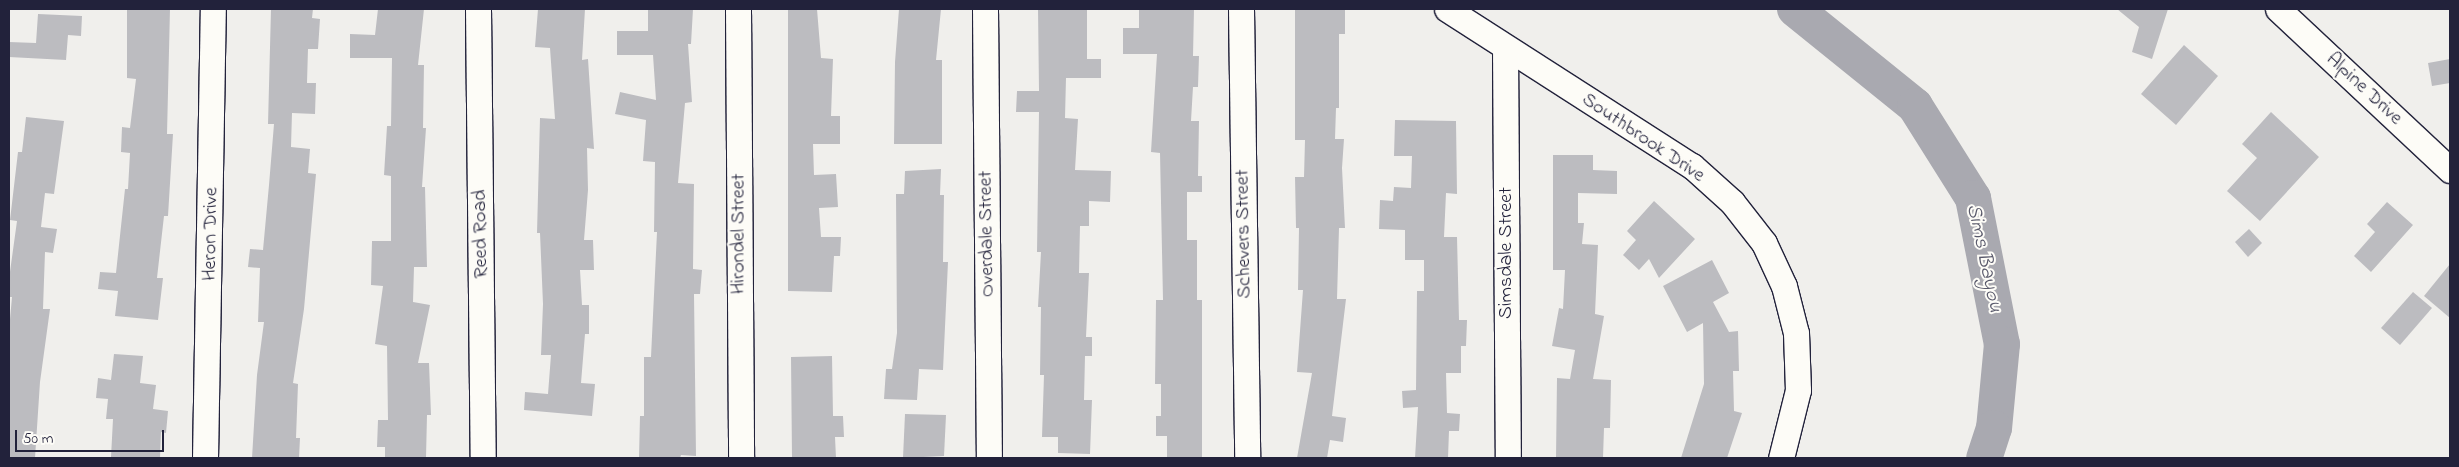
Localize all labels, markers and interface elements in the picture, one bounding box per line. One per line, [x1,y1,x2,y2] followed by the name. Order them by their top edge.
[2321,48,2407,130] street label: Alpine Drive
[1577,88,1709,188] street label: Southbrook Drive
[1231,169,1257,299] street label: Schevers Street
[974,171,1000,297] street label: Overdale Street
[727,174,751,294] street label: Hirondel Street
[198,187,224,281] street label: Heron Drive
[1494,187,1518,319] street label: Simsdale Street
[468,189,494,279] street label: Reed Road
[1960,202,2008,314] water label: Sims Bayou
[18,420,166,452] scale bar
[23,428,53,450] text: 50 m

